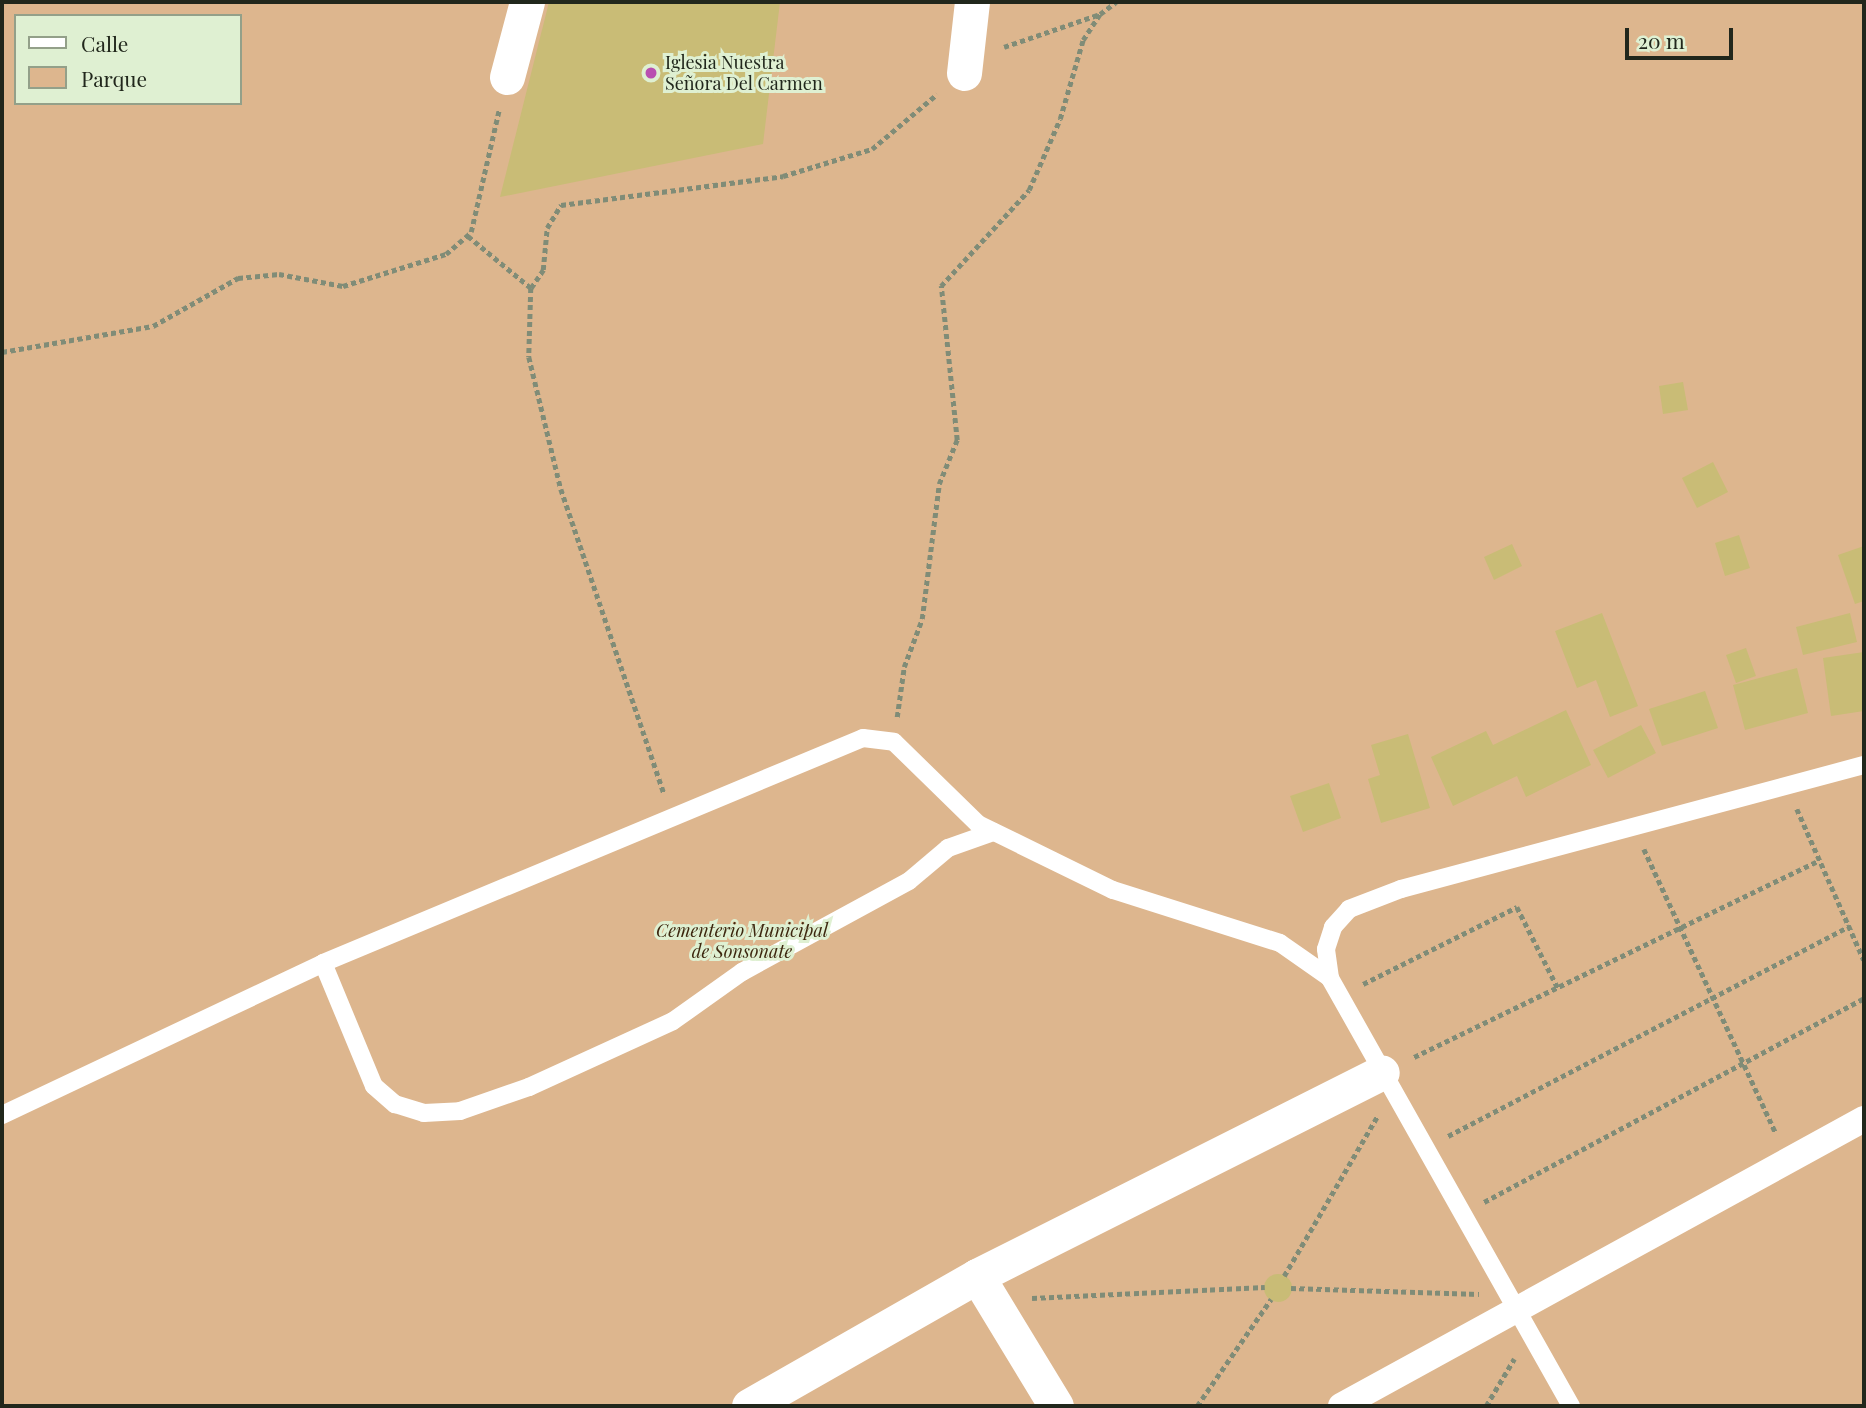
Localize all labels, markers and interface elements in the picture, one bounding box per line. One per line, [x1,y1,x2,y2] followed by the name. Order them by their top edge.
[14,14,242,105] legend
[1628,14,1736,58] scale bar
[1638,26,1685,54] text: 20 m
[81,29,128,57] text: Calle
[665,52,823,94] place label: Iglesia Nuestra Señora Del Carmen
[81,64,147,92] text: Parque
[643,65,659,81] marker: Iglesia Nuestra Señora Del Carmen
[656,920,828,962] park label: Cementerio Municipal de Sonsonate

